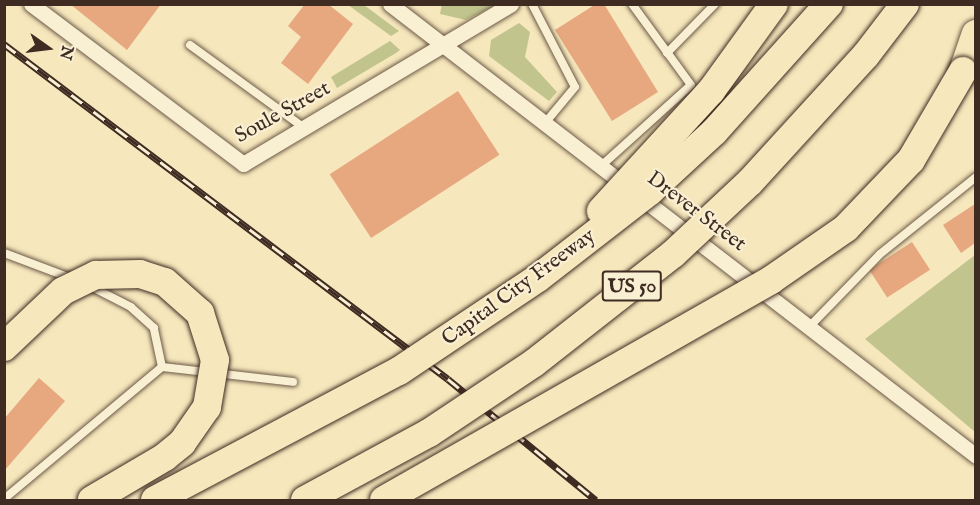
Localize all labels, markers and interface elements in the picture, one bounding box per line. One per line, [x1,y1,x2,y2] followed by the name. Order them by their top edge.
[18,18,78,78] north arrow
[54,43,77,61] text: N
[231,77,335,149] street label: Soule Street
[641,167,751,257] street label: Drever Street
[437,224,601,352] street label: Capital City Freeway
[600,269,664,303] road number: US 50

